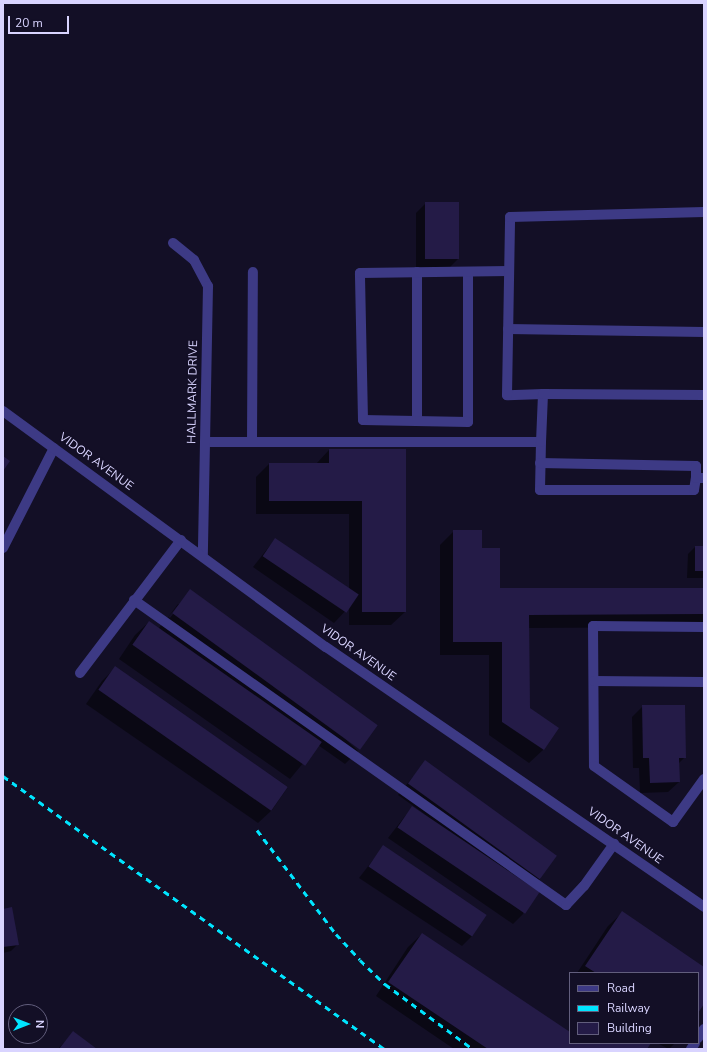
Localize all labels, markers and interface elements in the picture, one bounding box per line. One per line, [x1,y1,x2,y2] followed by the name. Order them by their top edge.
[10,8,71,34] scale bar
[15,15,43,31] text: 20 m
[185,340,201,444] street label: HALLMARK DRIVE
[56,430,136,494] street label: VIDOR AVENUE
[318,622,398,684] street label: VIDOR AVENUE
[585,805,665,867] street label: VIDOR AVENUE
[569,972,699,1044] legend
[607,980,635,996] text: Road
[607,1000,650,1016] text: Railway
[8,1004,48,1044] north arrow
[32,1020,47,1028] text: N
[607,1020,652,1036] text: Building

